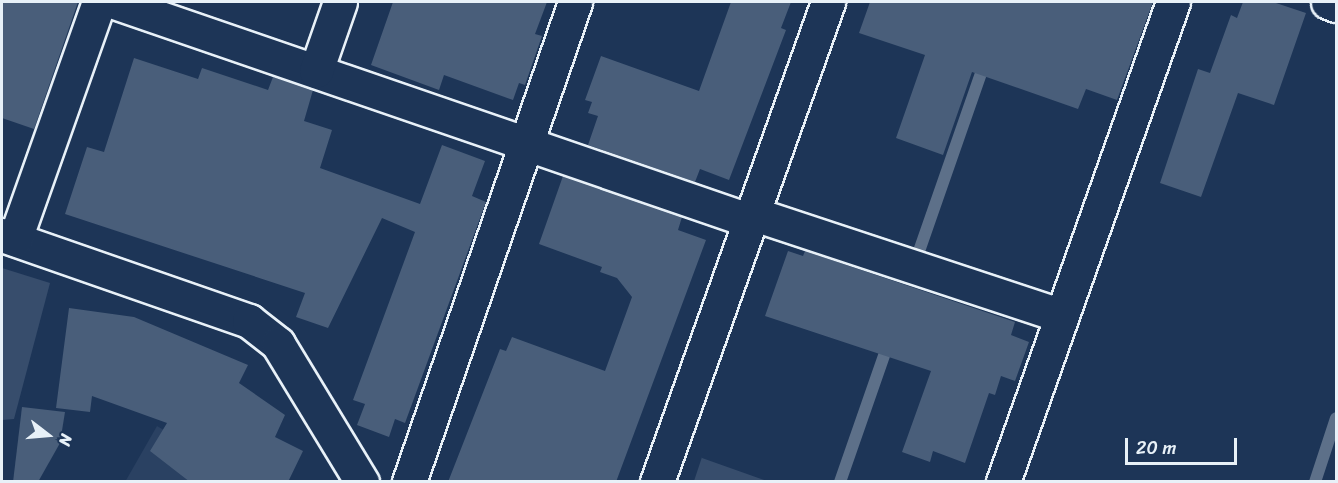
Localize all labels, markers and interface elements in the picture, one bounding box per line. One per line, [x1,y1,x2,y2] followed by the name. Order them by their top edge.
[18,405,78,465] north arrow
[1128,426,1240,464] scale bar
[50,431,81,449] text: N
[1136,432,1176,464] text: 20 m

